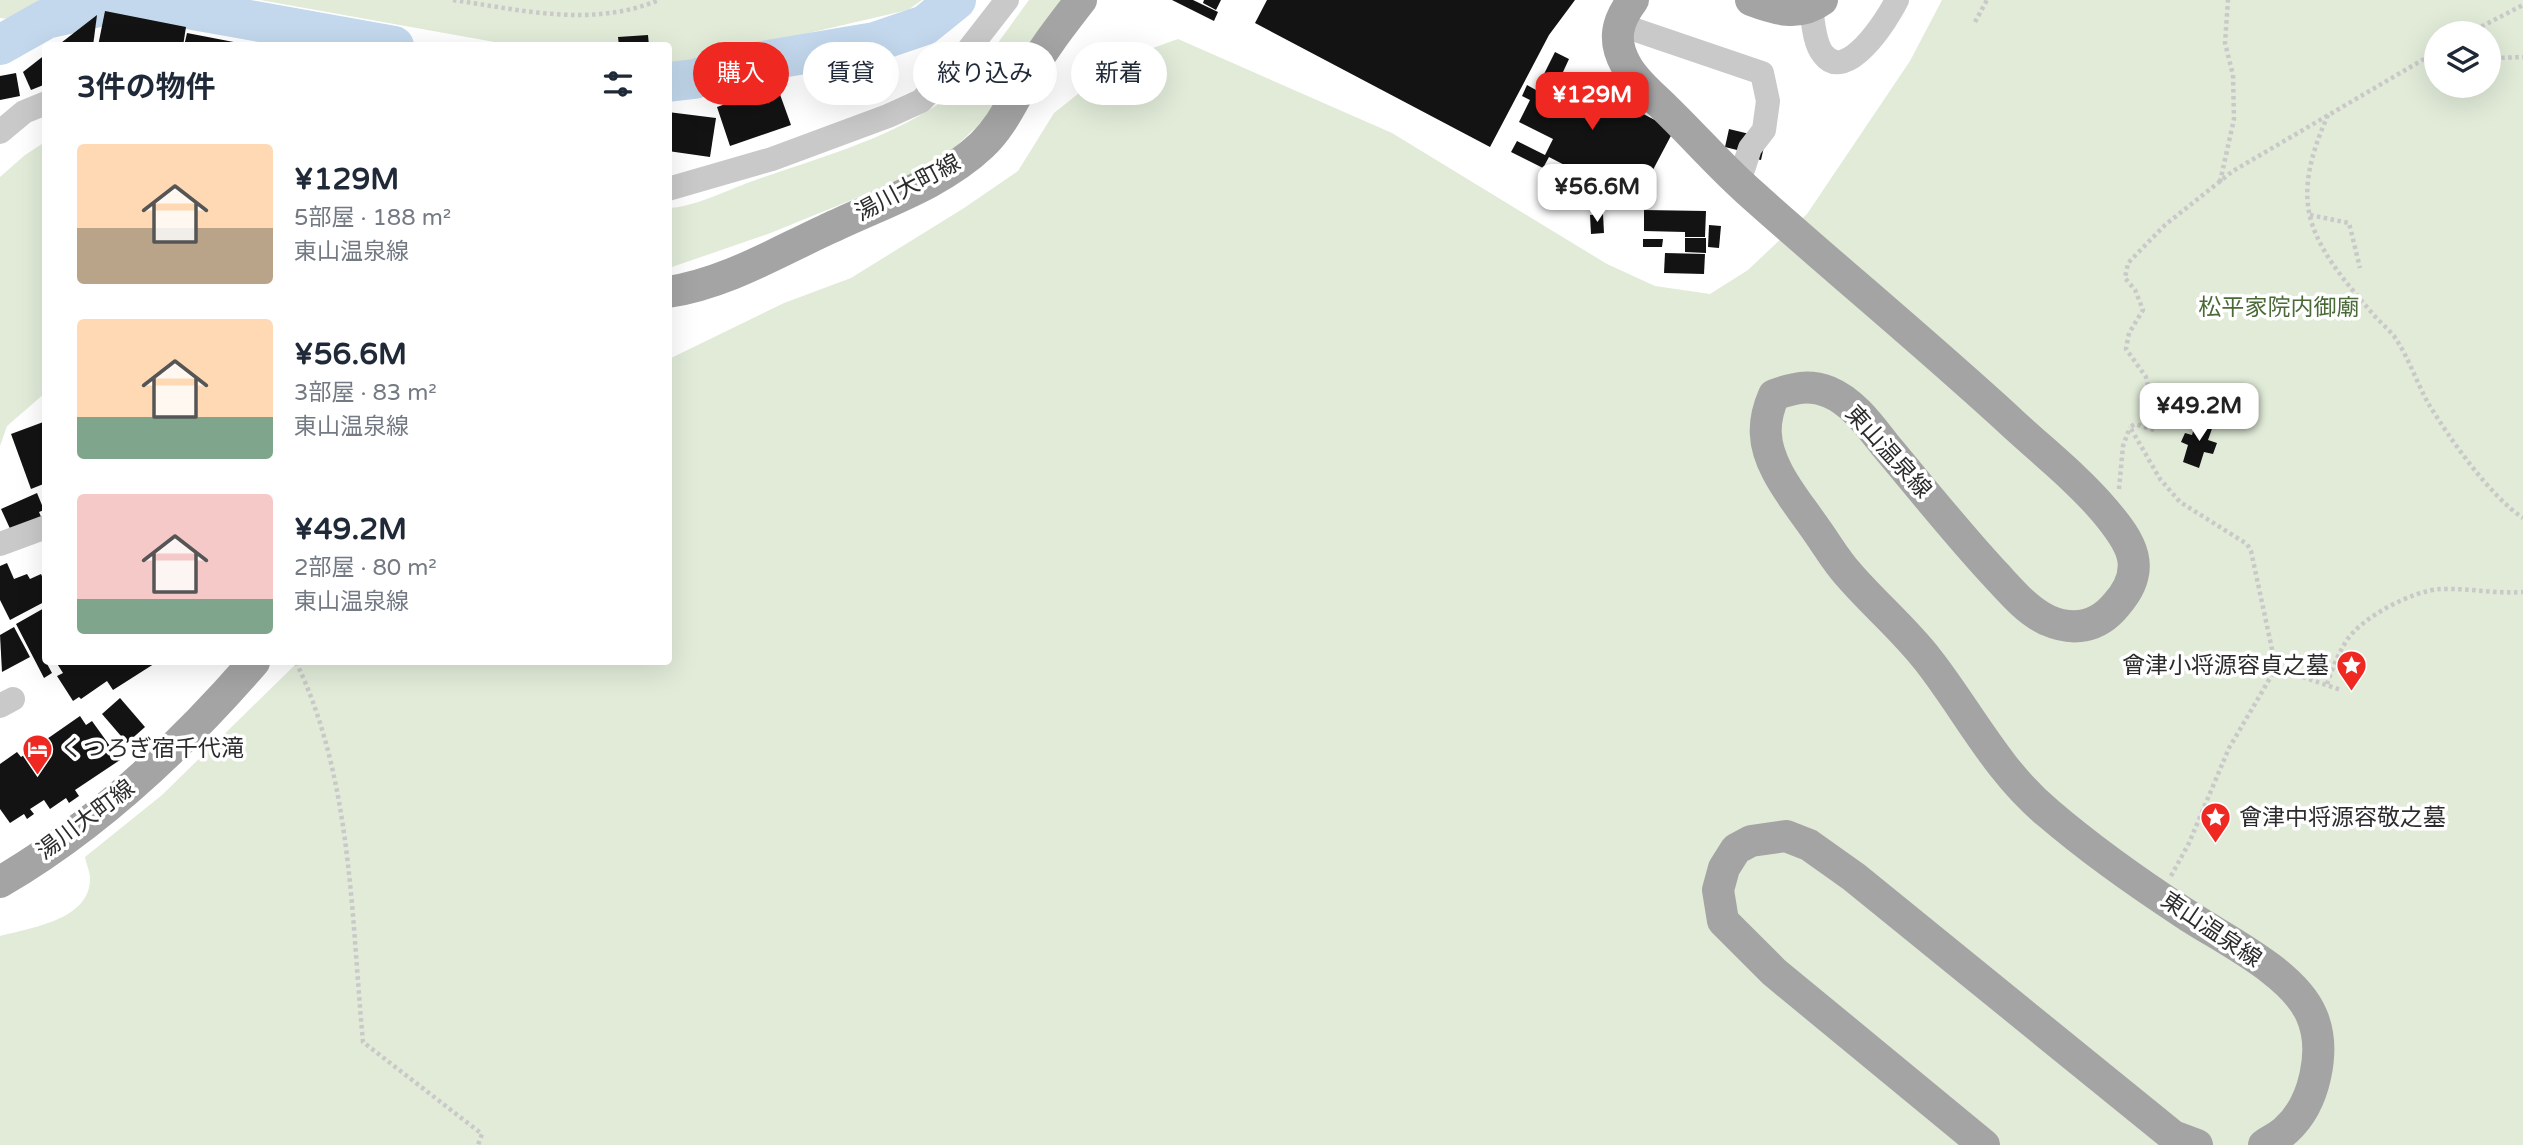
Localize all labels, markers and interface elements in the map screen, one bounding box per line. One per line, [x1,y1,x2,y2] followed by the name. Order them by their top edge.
[2424,21,2501,98] map controls
[2424,21,2501,98] button: layers
[693,42,789,105] chip: 購入
[803,42,899,105] chip: 賃貸
[913,42,1057,105] chip: 絞り込み
[1071,42,1167,105] chip: 新着
[599,65,637,103] icon: filters
[77,69,216,106] text: 3件の物件
[1543,72,1641,132] pin: ¥129M
[1552,81,1632,109] text: ¥129M
[851,149,965,227] street label: 湯川大町線
[294,161,399,198] text: ¥129M
[1540,164,1654,224] pin: ¥56.6M
[133,172,217,256] icon: home
[1554,173,1640,201] text: ¥56.6M
[294,204,451,232] text: 5部屋 · 188 m²
[294,238,409,266] text: 東山温泉線
[2199,294,2360,322] park label: 松平家院内御廟
[294,336,407,373] text: ¥56.6M
[133,347,217,431] icon: home
[294,379,437,407] text: 3部屋 · 83 m²
[2142,384,2256,443] pin: ¥49.2M
[2156,392,2242,420] text: ¥49.2M
[1839,400,1937,504] street label: 東山温泉線
[294,413,409,441] text: 東山温泉線
[294,511,407,548] text: ¥49.2M
[133,522,217,606] icon: home
[294,554,437,582] text: 2部屋 · 80 m²
[294,588,409,616] text: 東山温泉線
[2335,649,2369,693] place icon: 會津小将源容貞之墓
[2122,652,2329,680] place label: 會津小将源容貞之墓
[20,732,54,776] hotel icon: くつろぎ宿千代滝
[60,735,244,763] place label: くつろぎ宿千代滝
[32,774,140,866] street label: 湯川大町線
[2199,801,2233,845] place icon: 會津中将源容敬之墓
[2239,804,2446,832] place label: 會津中将源容敬之墓
[2156,886,2266,974] street label: 東山温泉線

